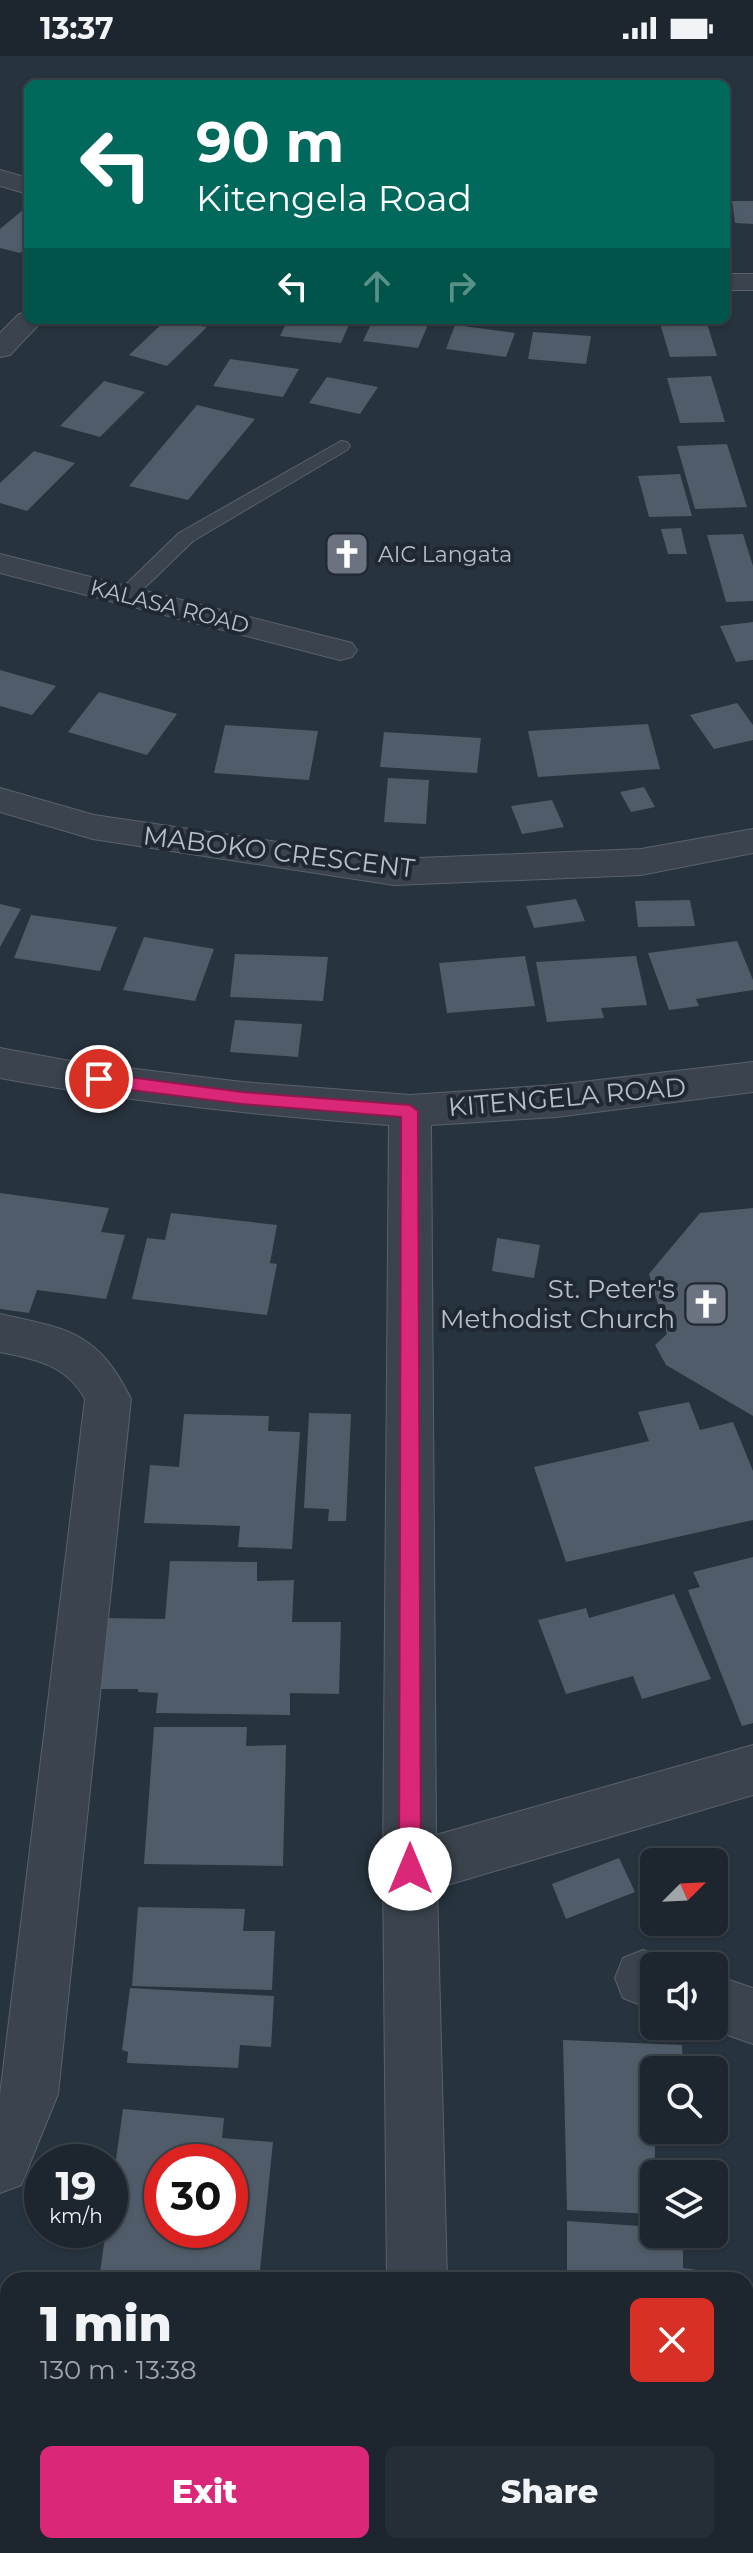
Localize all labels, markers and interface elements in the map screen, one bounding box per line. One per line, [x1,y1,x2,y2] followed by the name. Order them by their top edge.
[40,10,113,47] text: 13:37
[196,108,344,176] text: 90 m
[64,112,168,216] icon: left
[196,176,472,220] text: Kitengela Road
[271,264,315,308] icon: left
[355,264,399,308] icon: ahead
[439,264,483,308] icon: right
[323,530,371,578] church icon: AIC Langata
[378,541,512,568] place label: AIC Langata
[88,574,252,639] street label: KALASA ROAD
[141,819,417,885] street label: MABOKO CRESCENT
[65,1045,133,1113] pin
[77,1057,121,1101] icon: arrive
[447,1071,687,1123] street label: KITENGELA ROAD
[440,1273,675,1335] place label: St. Peter's Methodist Church
[682,1280,730,1328] church icon: St. Peter's Methodist Church
[368,1827,452,1911] position arrow
[640,1848,728,1936] north arrow
[640,1848,728,2248] map controls
[640,1952,728,2040] button: sound
[640,2056,728,2144] button: search
[144,2144,248,2248] speed limit sign: 30
[640,2160,728,2248] button: layers
[55,2161,97,2210] text: 19
[49,2204,103,2228] text: km/h
[40,2295,172,2353] text: 1 min
[630,2298,714,2382] button: close
[40,2354,197,2386] text: 130 m · 13:38
[40,2446,369,2538] button: Exit
[385,2446,714,2538] button: Share

